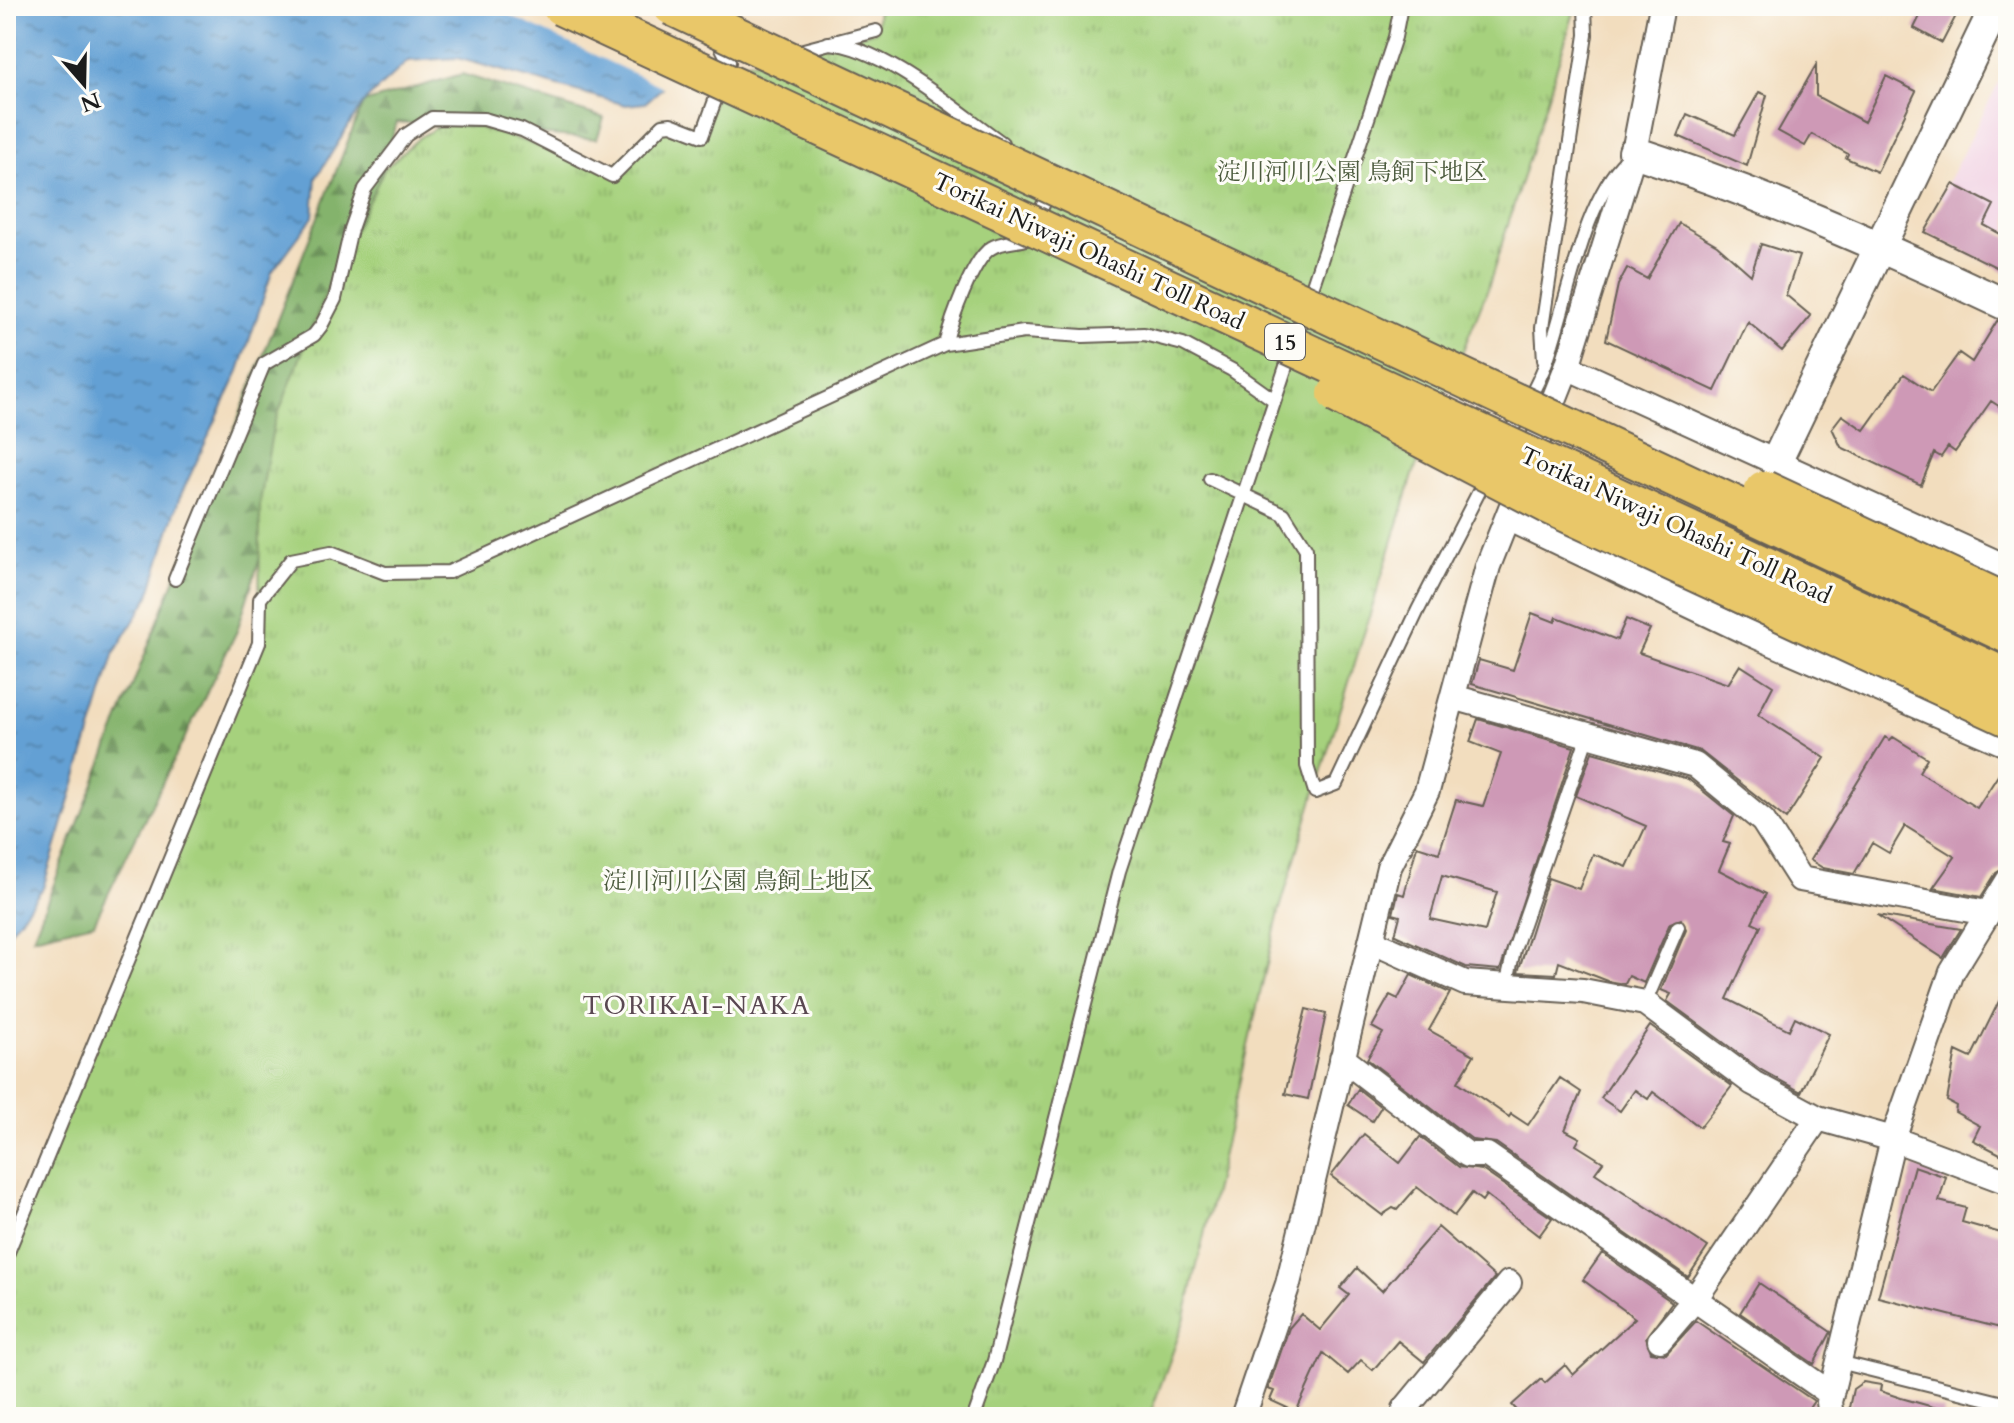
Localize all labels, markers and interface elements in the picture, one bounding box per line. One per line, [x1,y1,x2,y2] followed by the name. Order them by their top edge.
[44,44,124,124] north arrow
[76,84,105,119] text: N
[1217,156,1487,189] park label: 淀川河川公園 鳥飼下地区
[928,165,1250,338] street label: Torikai Niwaji Ohashi Toll Road
[1265,324,1305,360] road number: 15
[1515,439,1837,612] street label: Torikai Niwaji Ohashi Toll Road
[603,865,873,898] park label: 淀川河川公園 鳥飼上地区
[582,988,812,1023] district label: TORIKAI-NAKA

